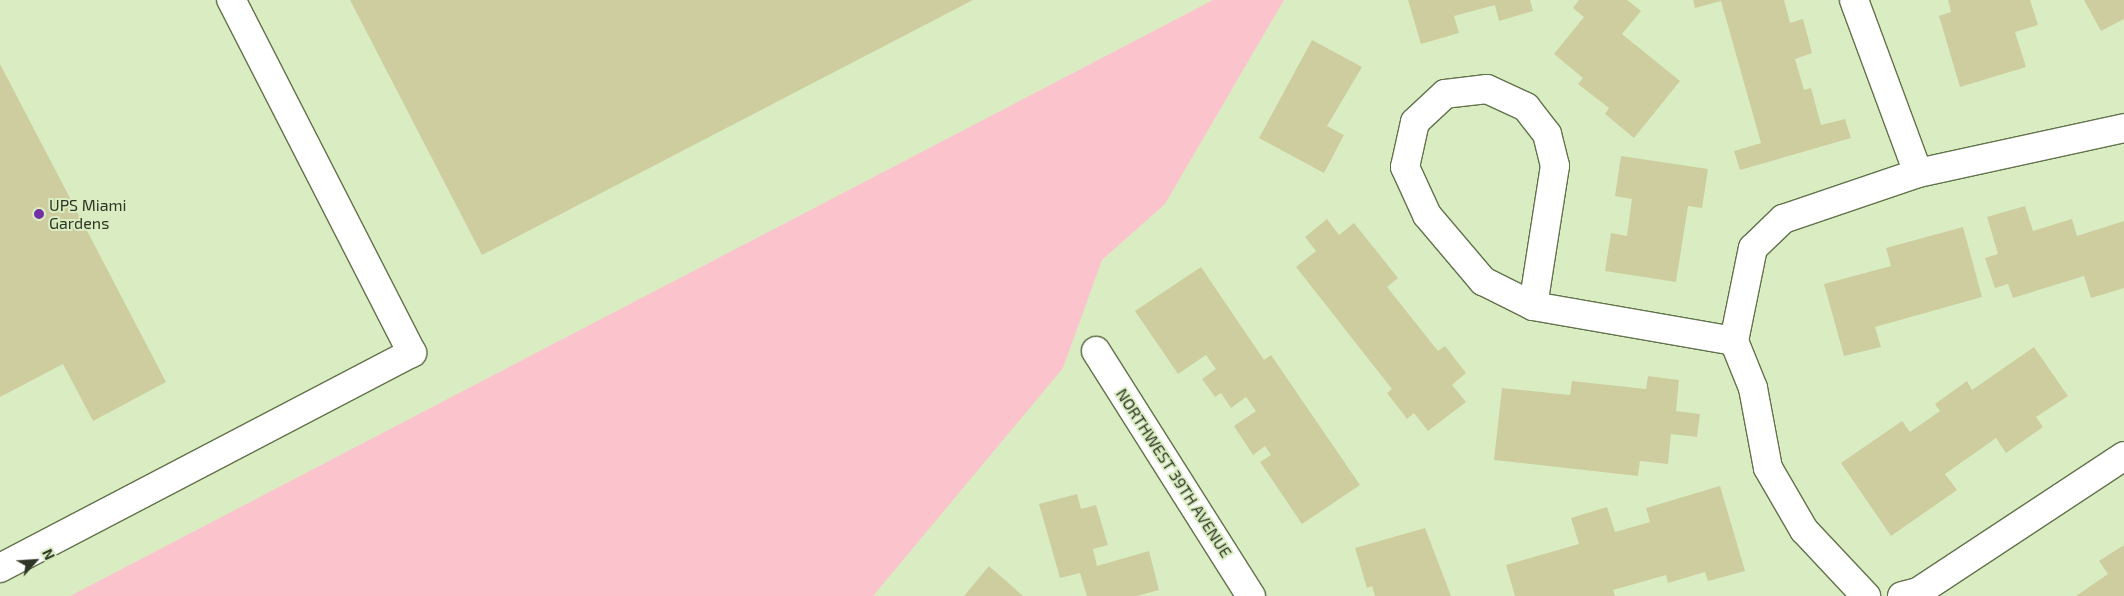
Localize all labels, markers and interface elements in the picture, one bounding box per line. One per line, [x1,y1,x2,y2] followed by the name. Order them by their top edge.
[49,195,126,233] place label: UPS Miami Gardens
[33,208,45,220] marker: UPS Miami Gardens
[1112,385,1236,561] street label: NORTHWEST 39TH AVENUE
[10,536,60,586] north arrow
[39,546,59,562] text: N

